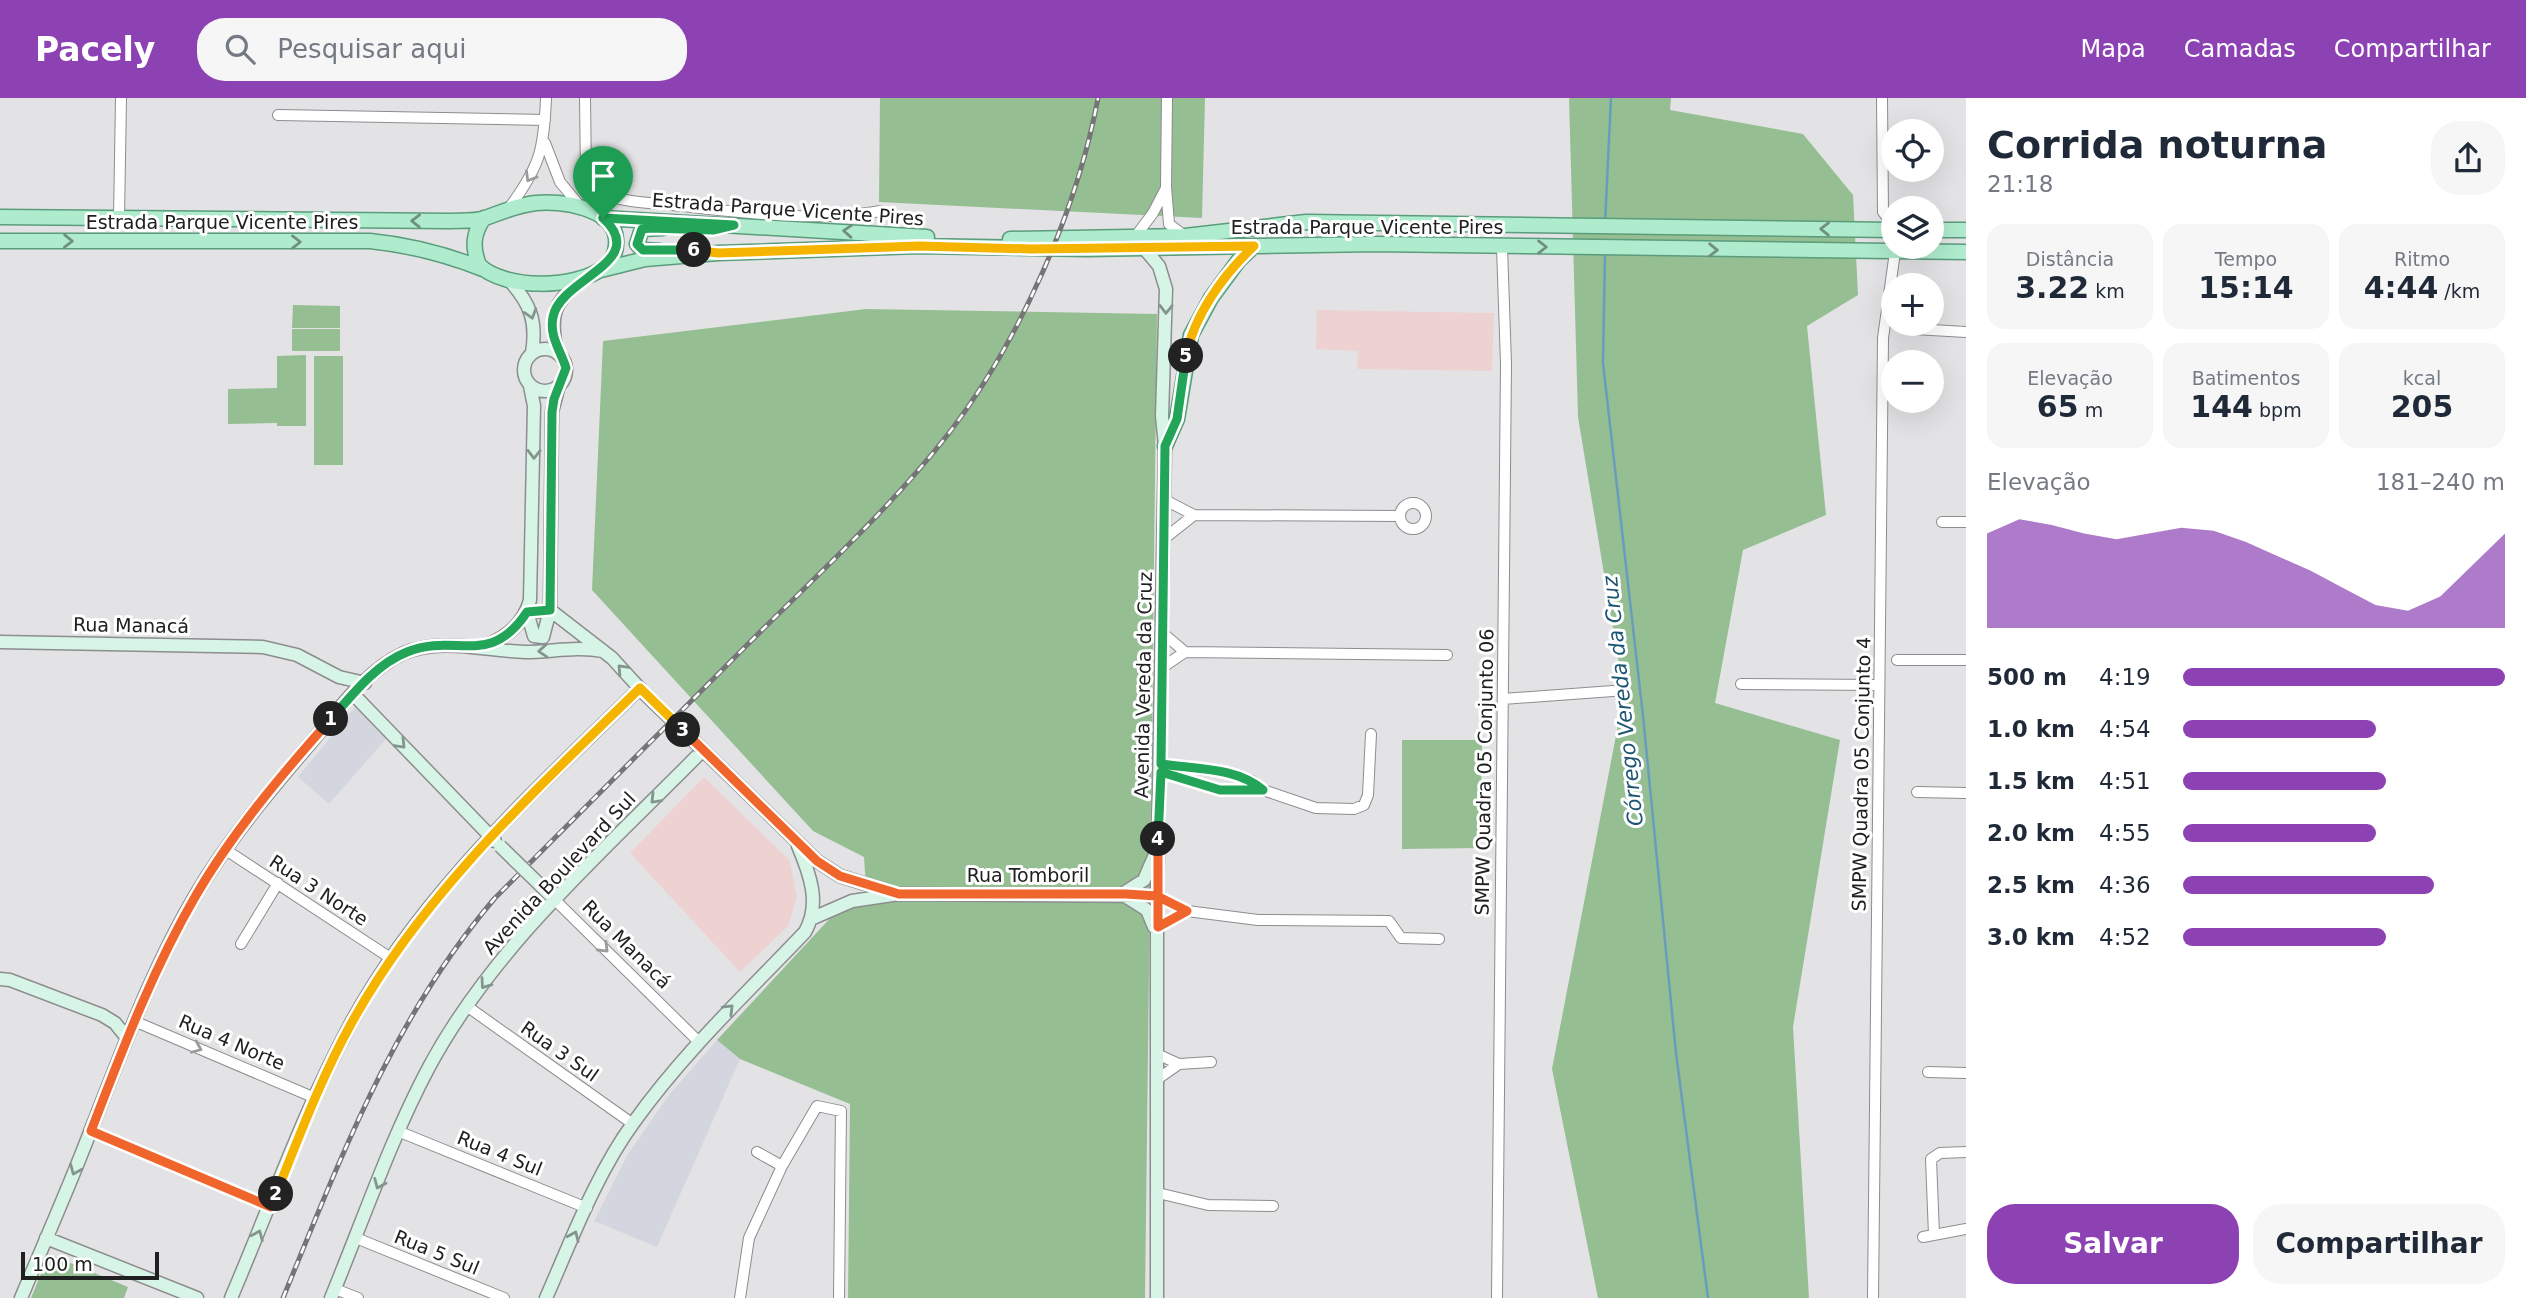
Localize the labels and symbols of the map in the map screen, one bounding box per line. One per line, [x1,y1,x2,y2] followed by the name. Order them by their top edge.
[573,146,633,218] pin
[525,169,538,182] one-way arrow
[651,189,925,229] street label: Estrada Parque Vicente Pires
[86,211,358,233] street label: Estrada Parque Vicente Pires
[410,213,421,228] one-way arrow
[1231,216,1503,238] street label: Estrada Parque Vicente Pires
[1820,221,1830,237] one-way arrow
[842,224,853,239] one-way arrow
[676,232,712,268] pin: 6
[63,233,74,249] one-way arrow
[291,234,301,250] one-way arrow
[1537,239,1548,254] one-way arrow
[1708,242,1719,257] one-way arrow
[1158,303,1173,314] one-way arrow
[523,307,537,319] one-way arrow
[1168,338,1204,374] pin: 5
[526,448,541,459] one-way arrow
[1130,571,1156,799] street label: Avenida Vereda da Cruz
[1598,574,1648,827] water label: Córrego Vereda da Cruz
[73,613,189,637] street label: Rua Manacá
[1470,628,1498,916] street label: SMPW Quadra 05 Conjunto 06
[1848,637,1874,911] street label: SMPW Quadra 05 Conjunto 4
[537,643,548,658] one-way arrow
[618,664,631,677] one-way arrow
[314,702,348,736] pin: 1
[666,712,700,748] pin: 3
[393,736,406,749] one-way arrow
[478,787,640,959] street label: Avenida Boulevard Sul
[651,790,664,803] one-way arrow
[1140,822,1176,856] pin: 4
[266,850,372,930] street label: Rua 3 Norte
[967,864,1089,886] street label: Rua Tomboril
[578,895,676,993] street label: Rua Manacá
[596,940,609,953] one-way arrow
[480,976,493,989] one-way arrow
[721,1005,734,1018] one-way arrow
[176,1010,288,1074] street label: Rua 4 Norte
[517,1016,603,1086] street label: Rua 3 Sul
[190,1039,202,1053] one-way arrow
[454,1126,546,1180] street label: Rua 4 Sul
[69,1163,83,1175] one-way arrow
[258,1176,294,1212] pin: 2
[373,1177,387,1189] one-way arrow
[391,1225,483,1279] street label: Rua 5 Sul
[250,1230,264,1243] one-way arrow
[566,1231,580,1243] one-way arrow
[21,1249,159,1281] scale bar

